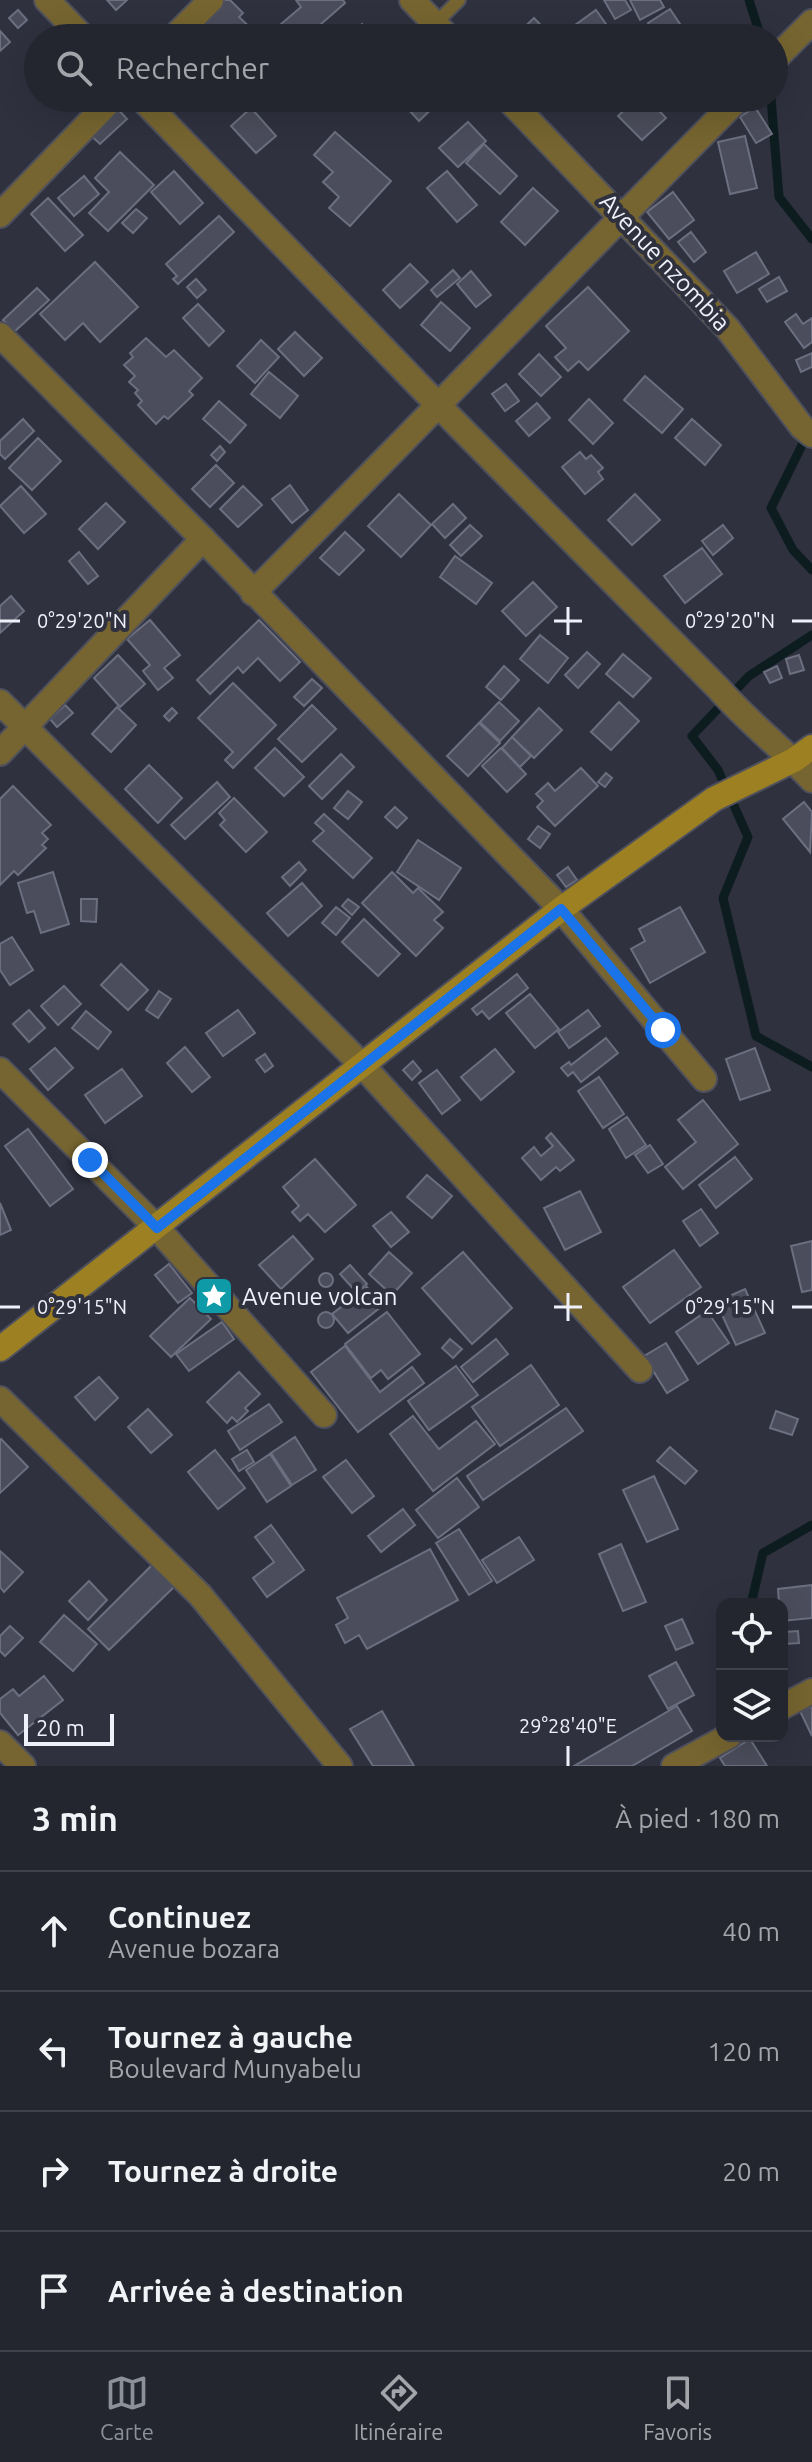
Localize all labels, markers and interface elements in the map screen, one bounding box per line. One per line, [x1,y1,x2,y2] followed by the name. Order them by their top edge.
[24,24,788,112] search box
[52,46,96,90] icon: search
[116,51,269,85] text: Rechercher
[594,188,736,336] street label: Avenue nzombia
[37,609,127,632] text: 0°29'20"N
[685,609,775,632] text: 0°29'20"N
[645,1012,681,1048] route start
[72,1142,108,1178] route end
[193,1275,235,1317] place icon: Avenue volcan
[242,1283,397,1310] place label: Avenue volcan
[37,1295,127,1318] text: 0°29'15"N
[685,1295,775,1318] text: 0°29'15"N
[716,1598,788,1742] map controls
[716,1598,788,1670] button: locate
[716,1670,788,1742] button: layers
[24,1710,114,1746] scale bar
[519,1714,617,1737] text: 29°28'40"E
[36,1715,85,1740] text: 20 m
[32,1799,118,1837] text: 3 min
[615,1804,780,1833] text: À pied · 180 m
[108,1900,251,1934] text: Continuez
[32,1909,76,1953] icon: ahead
[722,1917,780,1946] text: 40 m
[108,1934,280,1963] text: Avenue bozara
[108,2020,353,2054] text: Tournez à gauche
[32,2029,76,2073] icon: left
[708,2037,780,2066] text: 120 m
[108,2054,362,2083] text: Boulevard Munyabelu
[32,2149,76,2193] icon: right
[108,2154,338,2188] text: Tournez à droite
[722,2157,780,2186] text: 20 m
[32,2269,76,2313] icon: arrive
[108,2274,404,2308] text: Arrivée à destination
[100,2371,154,2444] tab: Carte
[354,2371,443,2444] tab: Itinéraire
[643,2371,712,2444] tab: Favoris

